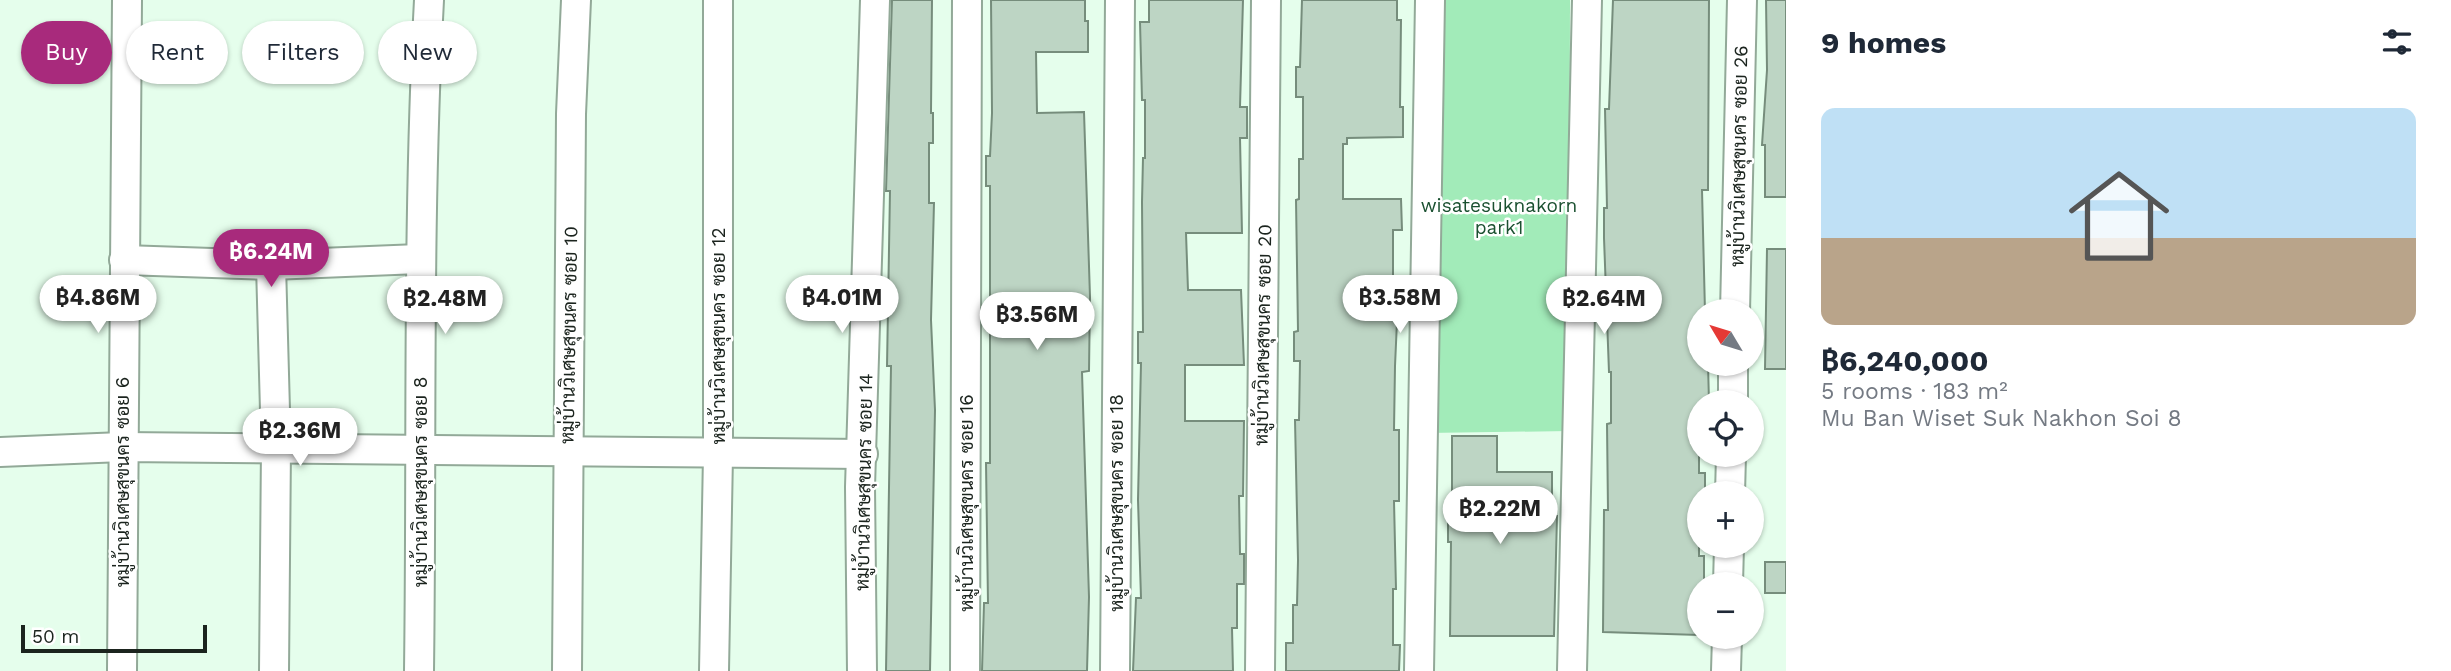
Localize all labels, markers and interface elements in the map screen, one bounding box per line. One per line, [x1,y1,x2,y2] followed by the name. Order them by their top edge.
[21,21,112,84] chip: Buy
[126,21,228,84] chip: Rent
[242,21,364,84] chip: Filters
[378,21,477,84] chip: New
[2378,23,2416,61] icon: filters
[1821,25,1946,60] text: 9 homes
[1726,45,1754,267] street label: หมู่บ้านวิเศษสุขนคร ซอย 26
[2056,153,2182,279] icon: home
[1421,194,1577,239] park label: wisatesuknakorn park1
[1250,224,1278,446] street label: หมู่บ้านวิเศษสุขนคร ซอย 20
[556,226,584,444] street label: หมู่บ้านวิเศษสุขนคร ซอย 10
[707,227,732,445] street label: หมู่บ้านวิเศษสุขนคร ซอย 12
[214,230,328,289] pin: ฿6.24M
[229,238,313,265] text: ฿6.24M
[41,276,155,335] pin: ฿4.86M
[388,276,502,336] pin: ฿2.48M
[785,276,899,335] pin: ฿4.01M
[1343,276,1457,335] pin: ฿3.58M
[1547,276,1661,336] pin: ฿2.64M
[56,284,140,311] text: ฿4.86M
[802,284,882,311] text: ฿4.01M
[1359,284,1441,311] text: ฿3.58M
[403,285,487,312] text: ฿2.48M
[1562,285,1646,312] text: ฿2.64M
[980,292,1094,352] pin: ฿3.56M
[1687,299,1764,376] north arrow
[1687,299,1764,649] map controls
[996,301,1078,328] text: ฿3.56M
[1821,343,1989,378] text: ฿6,240,000
[851,373,879,591] street label: หมู่บ้านวิเศษสุขนคร ซอย 14
[111,377,136,587] street label: หมู่บ้านวิเศษสุขนคร ซอย 6
[409,377,434,587] street label: หมู่บ้านวิเศษสุขนคร ซอย 8
[1821,378,2008,405] text: 5 rooms · 183 m²
[1687,390,1764,467] button: locate
[955,394,980,612] street label: หมู่บ้านวิเศษสุขนคร ซอย 16
[1105,394,1130,612] street label: หมู่บ้านวิเศษสุขนคร ซอย 18
[1821,405,2182,432] text: Mu Ban Wiset Suk Nakhon Soi 8
[243,408,357,468] pin: ฿2.36M
[259,417,341,444] text: ฿2.36M
[1687,481,1764,558] button: +
[1443,486,1557,546] pin: ฿2.22M
[1459,495,1541,522] text: ฿2.22M
[1687,572,1764,649] button: −
[21,622,206,654] scale bar
[32,625,79,648] text: 50 m

